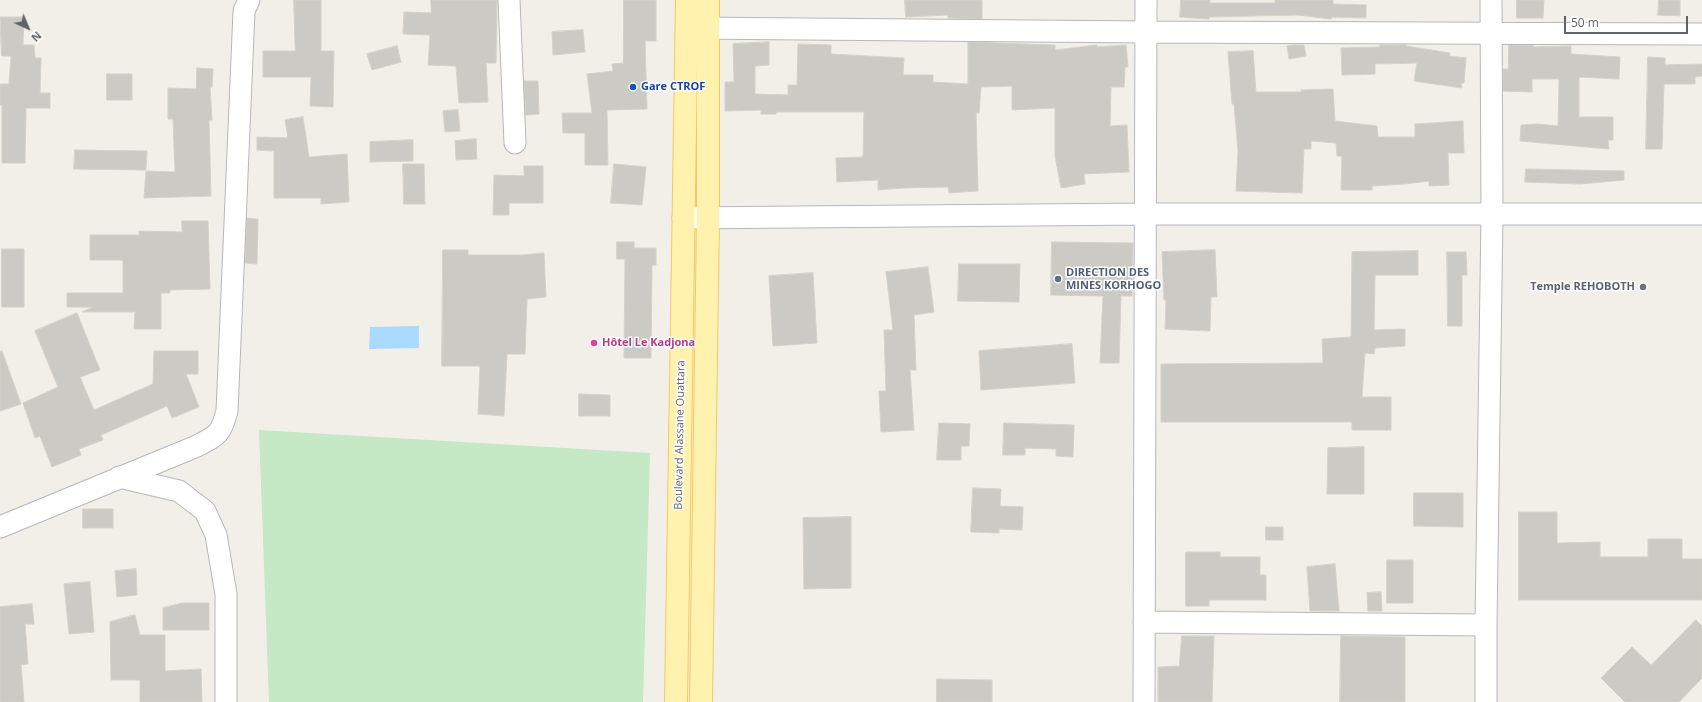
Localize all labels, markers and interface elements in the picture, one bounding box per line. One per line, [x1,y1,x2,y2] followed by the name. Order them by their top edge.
[8,8,48,48] north arrow
[1566,8,1690,34] scale bar
[1571,14,1599,31] text: 50 m
[28,28,45,45] text: N
[641,80,705,94] place label: Gare CTROF
[628,82,638,92] marker: Gare CTROF
[1066,266,1161,292] place label: DIRECTION DES MINES KORHOGO
[1053,274,1063,284] marker: DIRECTION DES MINES KORHOGO
[1530,280,1635,294] place label: Temple REHOBOTH
[1638,282,1648,292] marker: Temple REHOBOTH
[602,336,695,350] place label: Hôtel Le Kadjona
[589,338,599,348] marker: Hôtel Le Kadjona
[672,360,688,510] street label: Boulevard Alassane Ouattara

